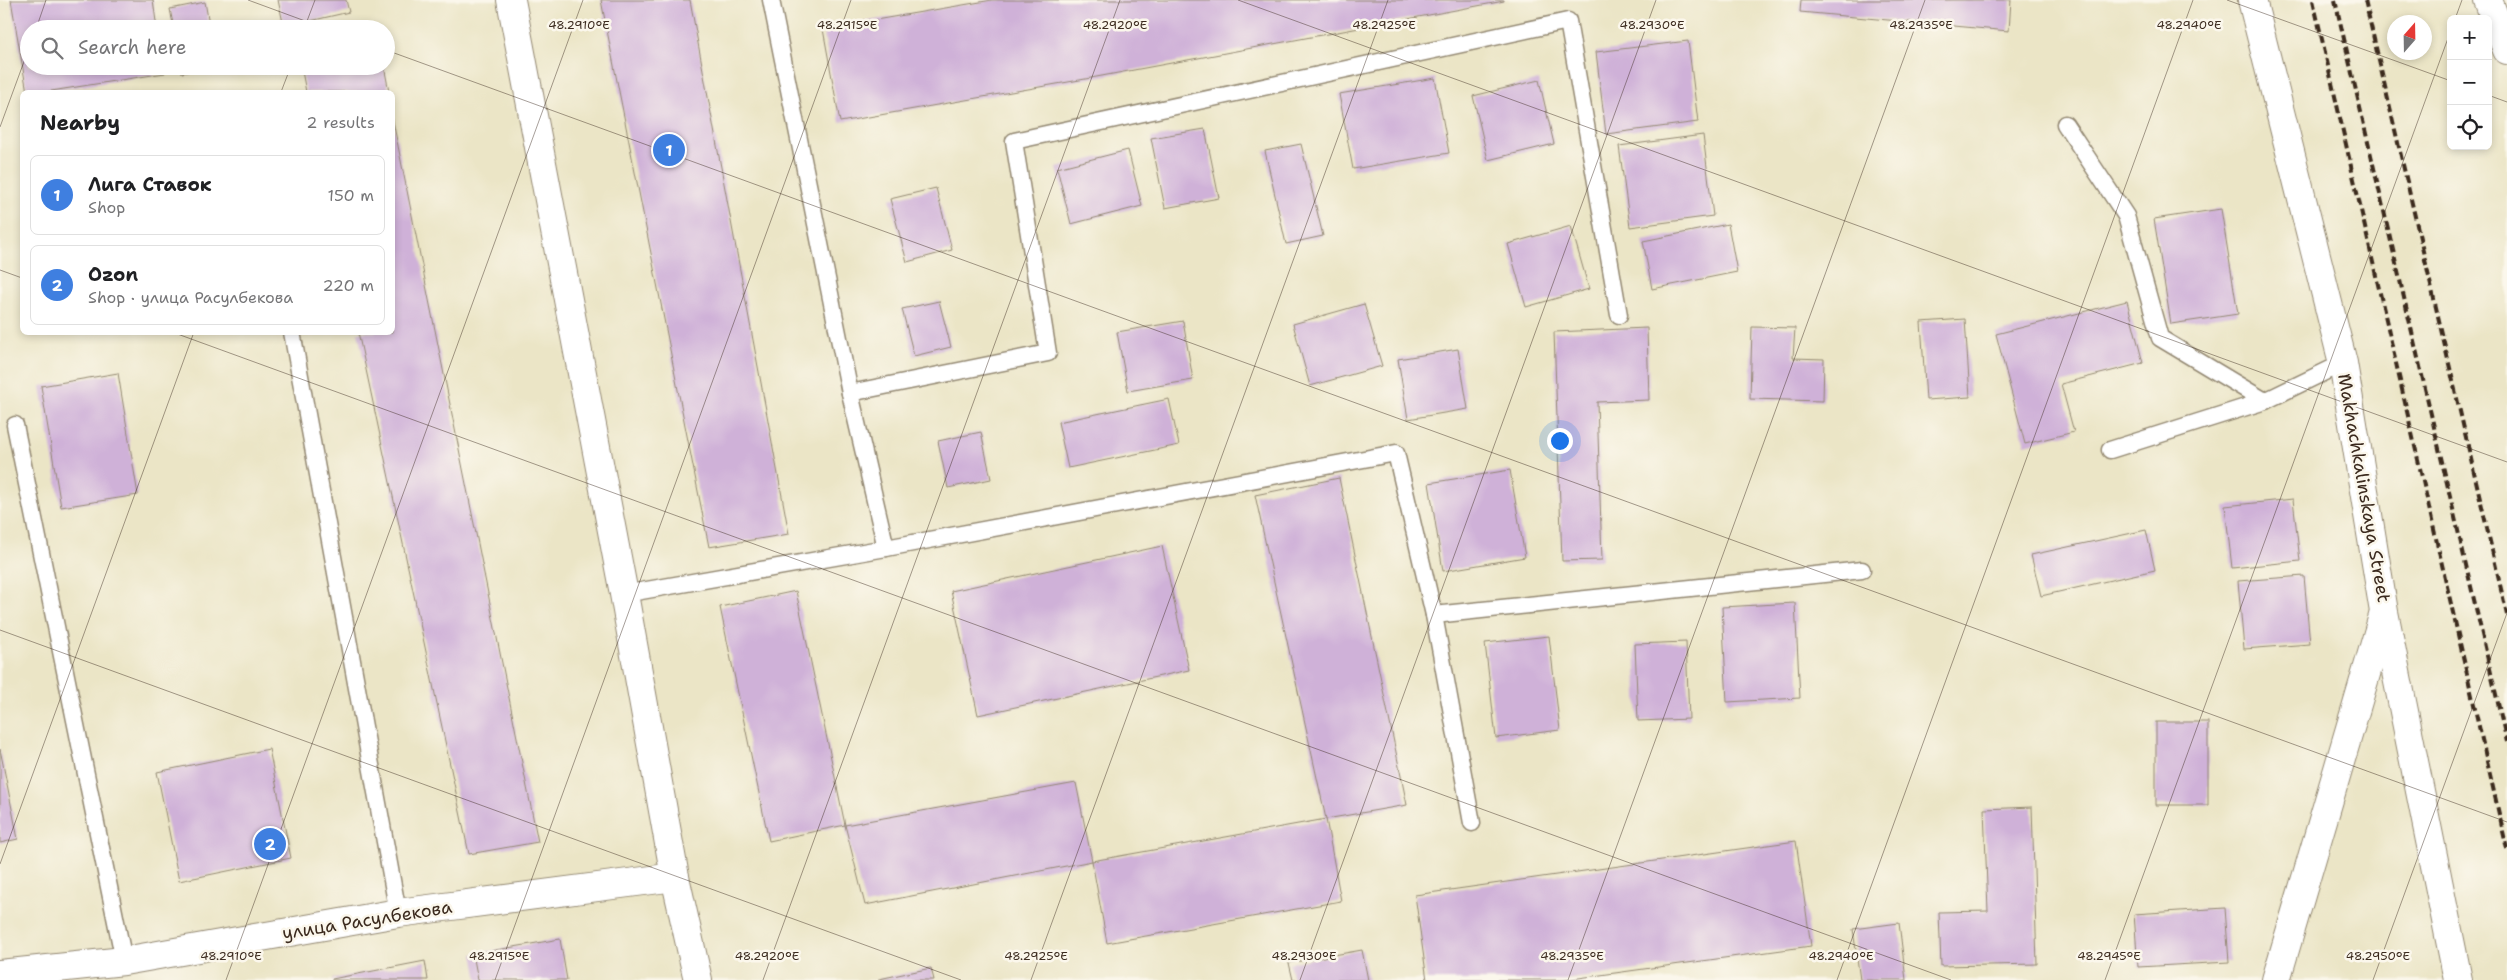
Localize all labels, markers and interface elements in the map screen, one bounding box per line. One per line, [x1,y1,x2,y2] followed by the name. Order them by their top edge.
[2387,15,2432,60] north arrow
[2447,15,2492,150] map controls
[2447,15,2492,60] button: +
[548,17,610,33] text: 48.2910°E
[817,17,877,33] text: 48.2915°E
[1083,17,1147,33] text: 48.2920°E
[1352,17,1416,33] text: 48.2925°E
[1620,17,1684,33] text: 48.2930°E
[1889,17,1953,33] text: 48.2935°E
[2156,17,2222,33] text: 48.2940°E
[20,20,395,75] search box
[38,34,66,62] icon: search
[78,35,187,60] text: Search here
[2447,60,2492,105] button: −
[2447,105,2492,150] button: locate
[40,109,120,137] text: Nearby
[306,112,375,133] text: 2 results
[653,131,685,169] pin: 1
[88,172,212,197] text: Лига Ставок
[53,185,61,206] text: 1
[327,185,374,206] text: 150 m
[88,197,125,218] text: Shop
[88,262,138,287] text: Ozon
[51,275,63,296] text: 2
[322,275,374,296] text: 220 m
[88,287,293,308] text: Shop · улица Расулбекова
[2332,372,2396,605] street label: Makhachkalinskaya Street
[1547,428,1573,454] your location
[254,825,286,863] pin: 2
[280,895,454,945] street label: улица Расулбекова
[200,948,262,964] text: 48.2910°E
[469,948,529,964] text: 48.2915°E
[735,948,799,964] text: 48.2920°E
[1004,948,1068,964] text: 48.2925°E
[1272,948,1336,964] text: 48.2930°E
[1540,948,1604,964] text: 48.2935°E
[1808,948,1874,964] text: 48.2940°E
[2077,948,2141,964] text: 48.2945°E
[2346,948,2410,964] text: 48.2950°E

